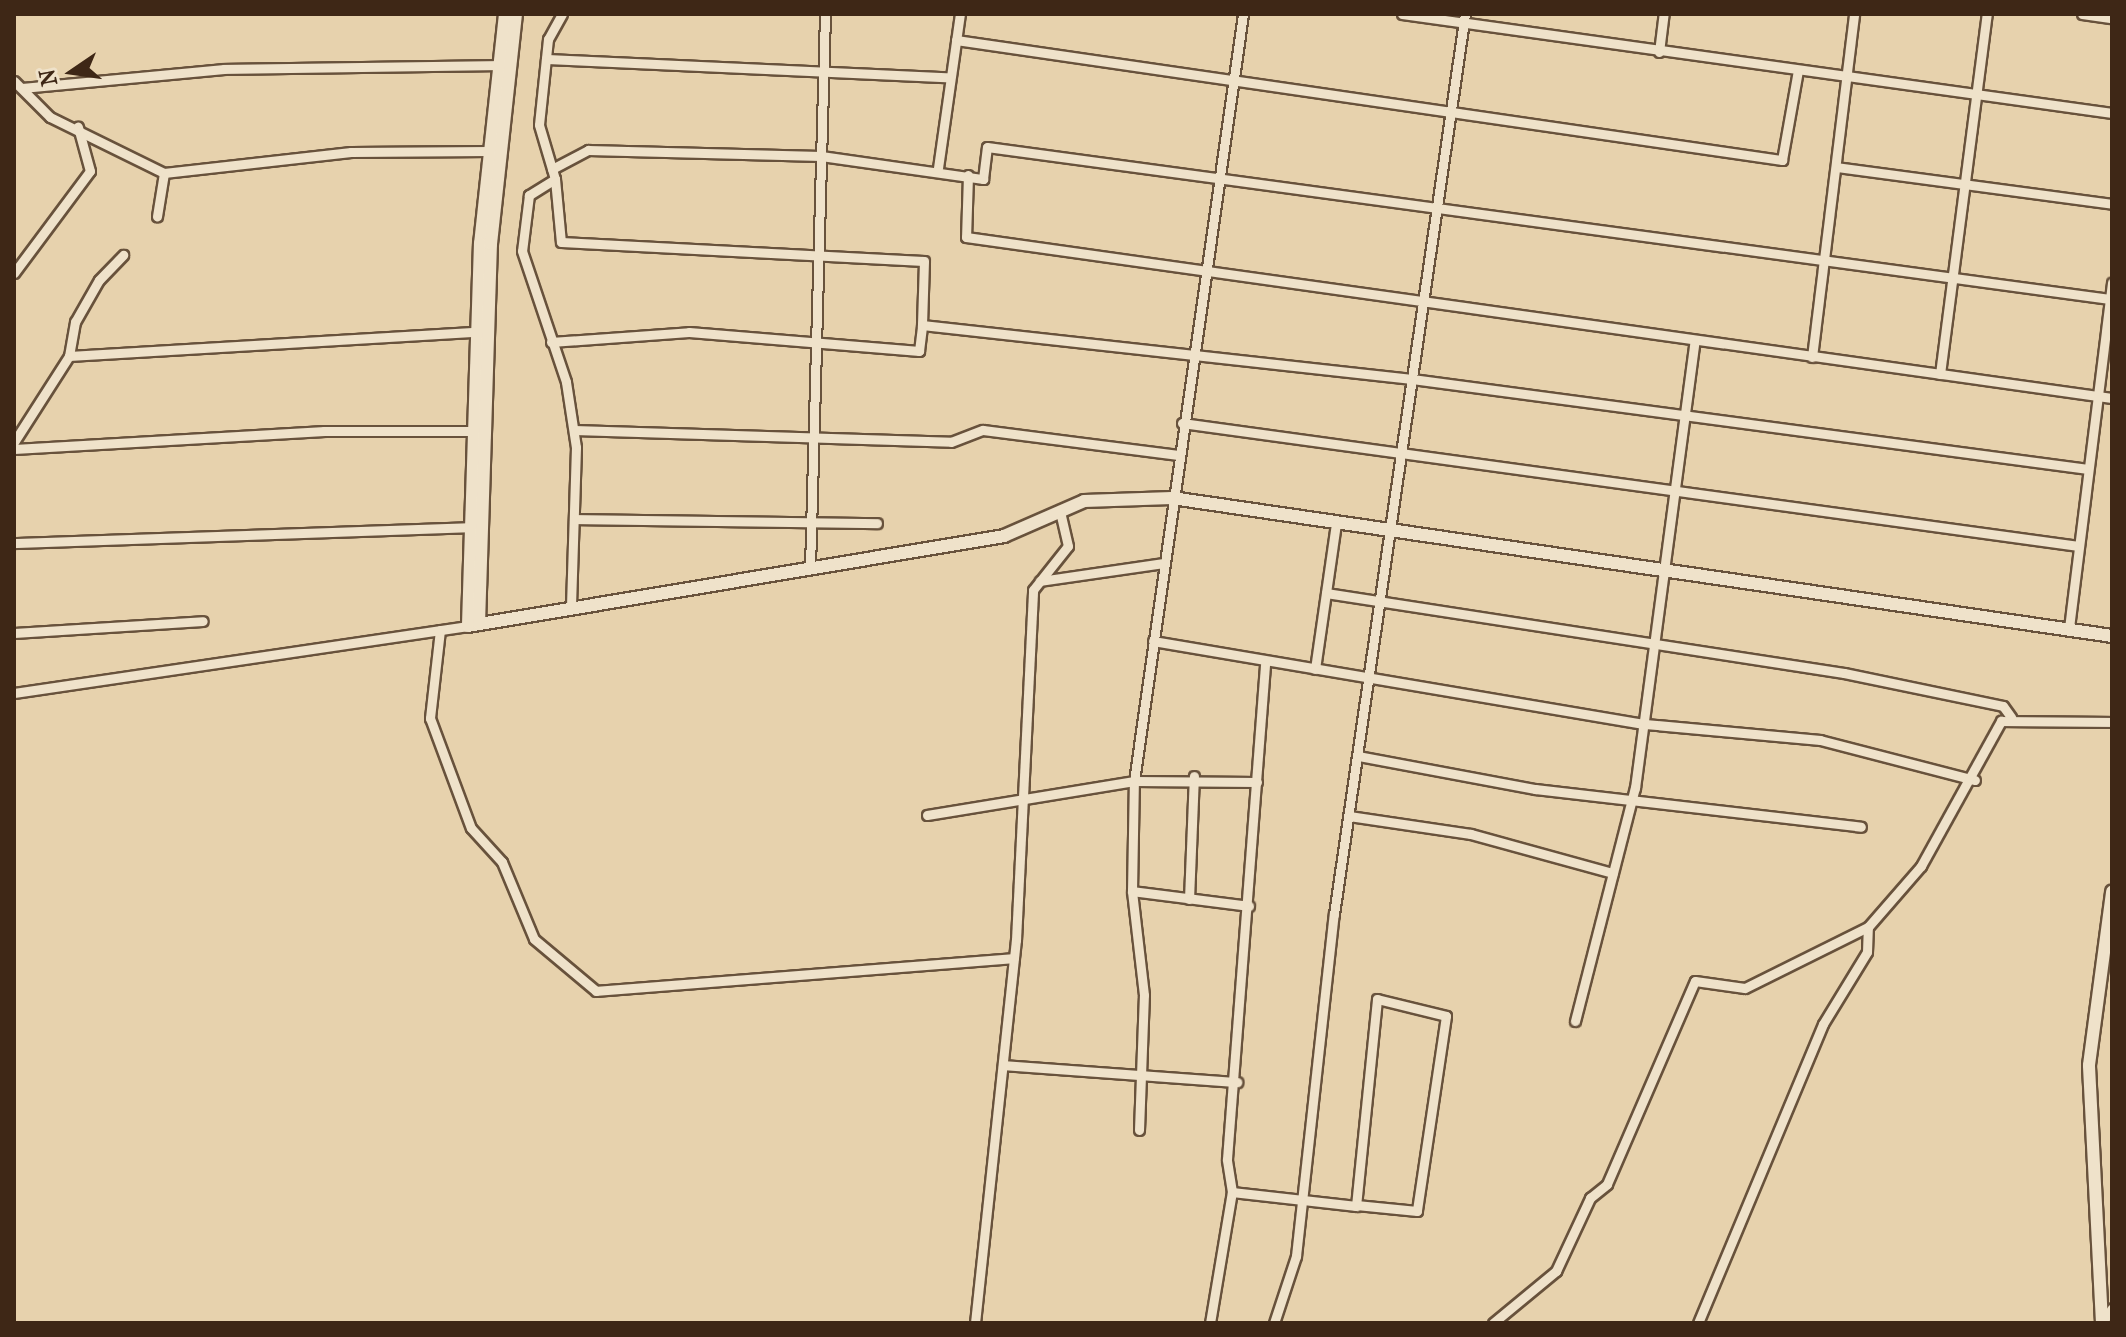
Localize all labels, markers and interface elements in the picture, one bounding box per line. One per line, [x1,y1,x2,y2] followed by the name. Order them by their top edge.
[32,32,112,112] north arrow
[34,66,63,88] text: N

